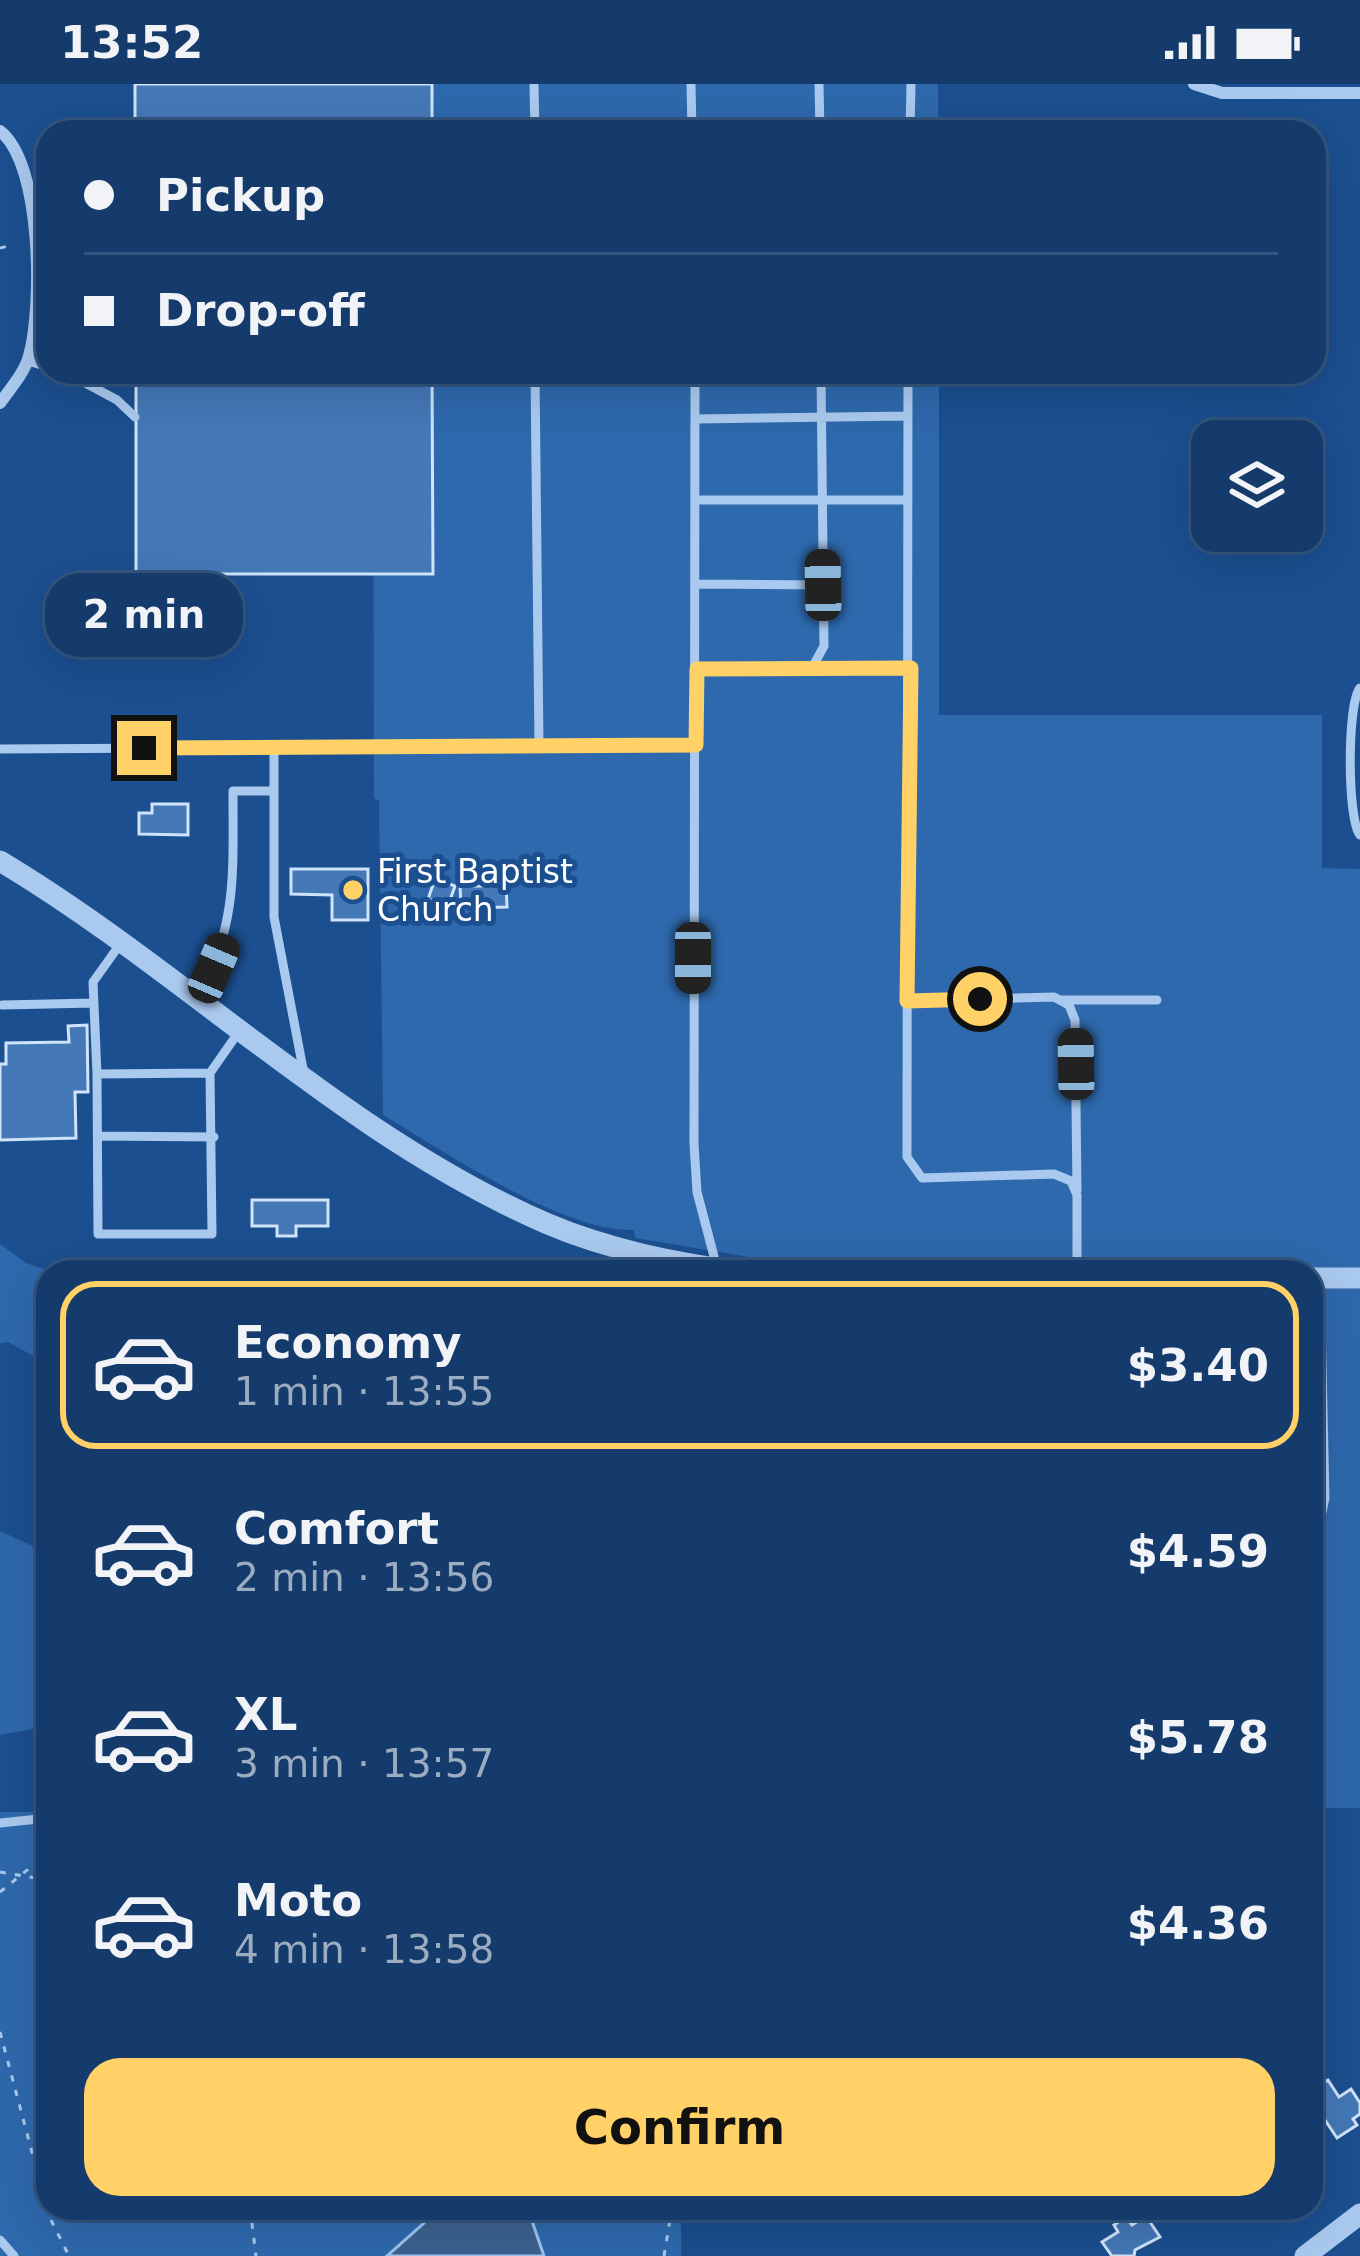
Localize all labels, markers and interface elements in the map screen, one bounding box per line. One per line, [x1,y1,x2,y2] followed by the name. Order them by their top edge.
[60,16,203,69] text: 13:52
[156,169,325,222] text: Pickup
[156,284,365,337] text: Drop-off
[1191,420,1323,552] map controls
[1191,420,1323,552] button: layers
[804,549,842,621] car
[45,574,243,658] callout: 2 min
[83,592,205,637] text: 2 min
[117,721,171,775] route end
[377,852,573,929] place label: First Baptist Church
[340,877,366,903] marker: First Baptist Church
[675,922,711,994] car
[183,928,245,1008] car
[953,972,1007,1026] route start
[1057,1028,1095,1100] car
[90,1311,198,1419] icon: car
[234,1316,462,1369] text: Economy
[1127,1339,1269,1392] text: $3.40
[234,1369,494,1414] text: 1 min · 13:55
[90,1497,198,1605] icon: car
[234,1502,439,1555] text: Comfort
[1127,1525,1269,1578] text: $4.59
[234,1555,494,1600] text: 2 min · 13:56
[90,1683,198,1791] icon: car
[234,1688,297,1741] text: XL
[1127,1711,1269,1764] text: $5.78
[234,1741,494,1786] text: 3 min · 13:57
[90,1869,198,1977] icon: car
[234,1874,362,1927] text: Moto
[1127,1897,1269,1950] text: $4.36
[234,1927,494,1972] text: 4 min · 13:58
[84,2058,1275,2196] button: Confirm

